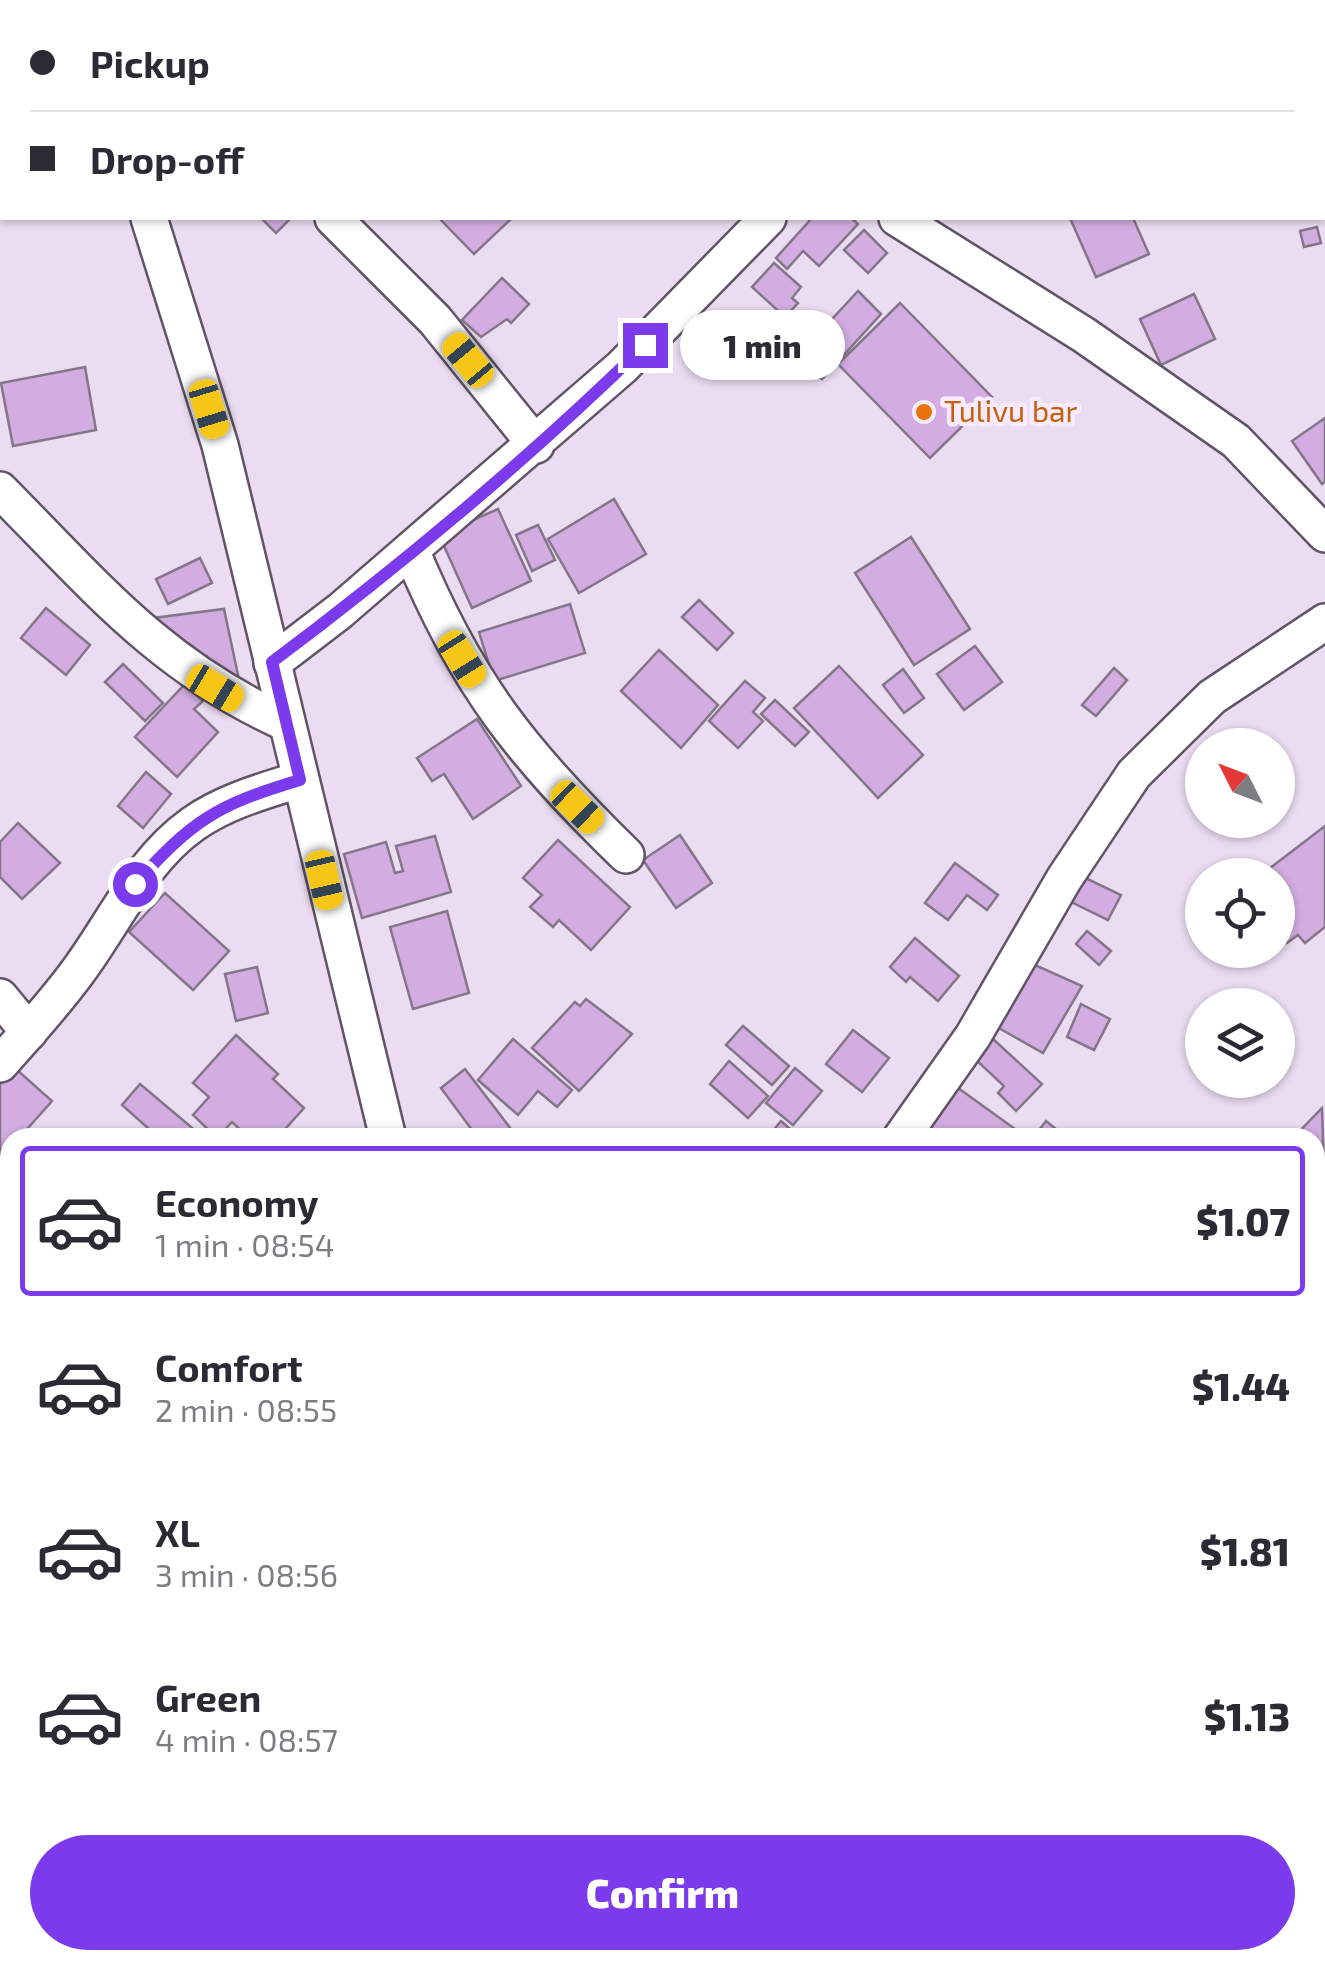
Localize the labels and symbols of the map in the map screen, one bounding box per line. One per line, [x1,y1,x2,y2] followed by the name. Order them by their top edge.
[680,310,845,380] callout: 1 min
[623,323,668,368] route end
[437,327,499,393] car
[186,376,232,442] car
[944,392,1078,428] place label: Tulivu bar
[913,401,935,423] marker: Tulivu bar
[433,626,491,692] car
[182,660,248,716] car
[1185,728,1295,838] north arrow
[545,775,609,839] car
[303,847,345,913] car
[113,862,158,907] route start

